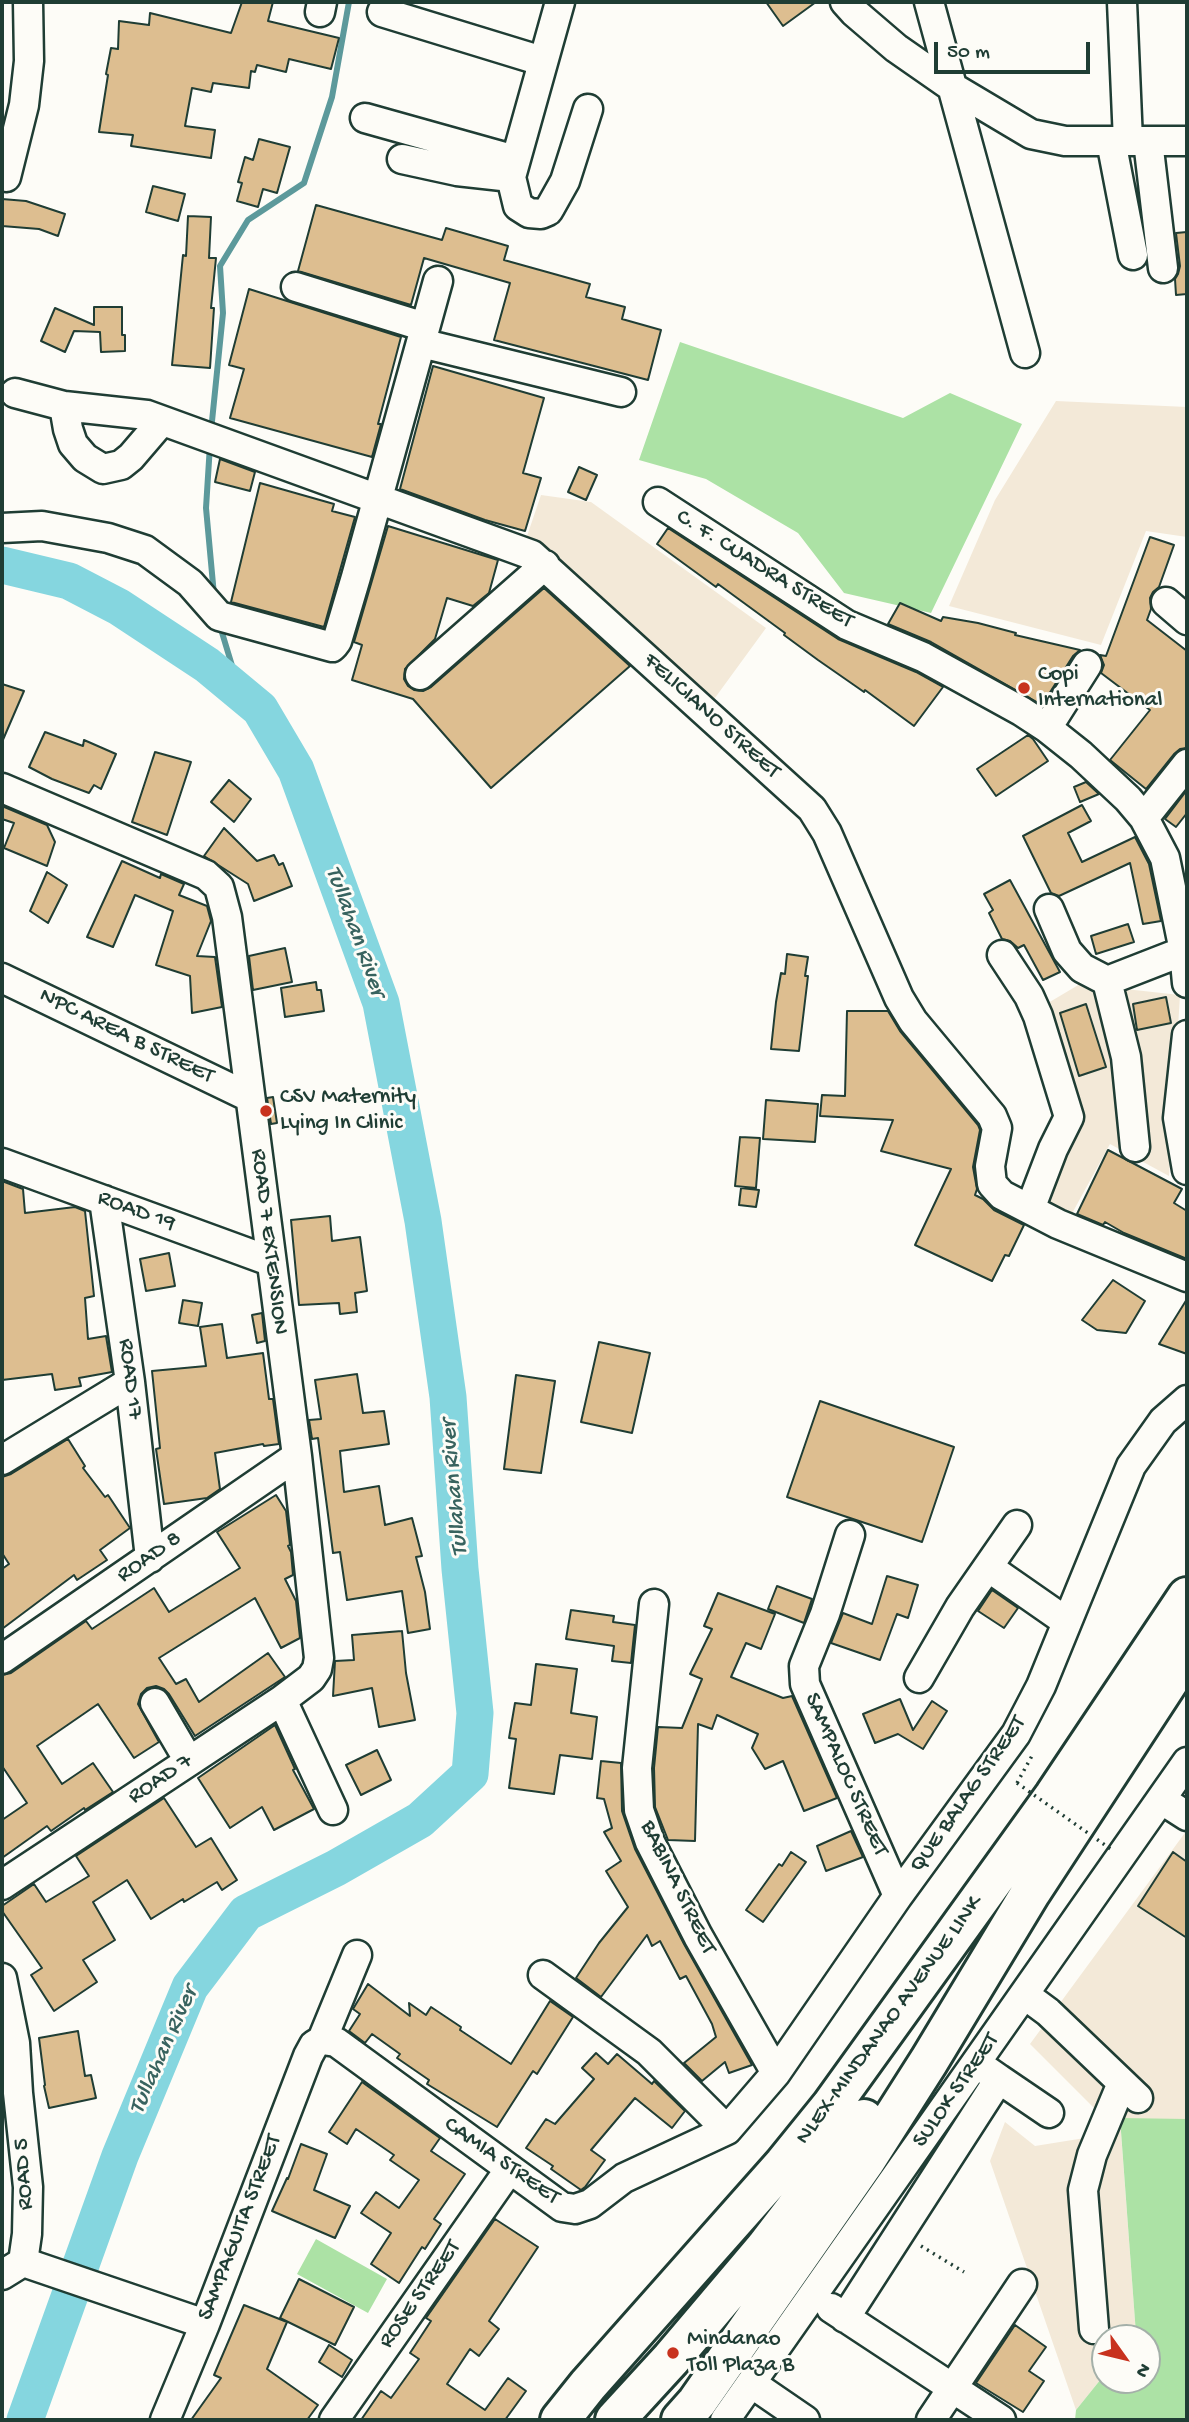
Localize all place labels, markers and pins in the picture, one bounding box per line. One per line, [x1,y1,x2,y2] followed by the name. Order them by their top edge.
[1038,661,1163,715] place label: Copi International
[1016,680,1032,696] marker: Copi International
[280,1084,416,1138] place label: CSV Maternity Lying In Clinic
[258,1103,274,1119] marker: CSV Maternity Lying In Clinic
[687,2326,794,2380] place label: Mindanao Toll Plaza B
[665,2345,681,2361] marker: Mindanao Toll Plaza B

